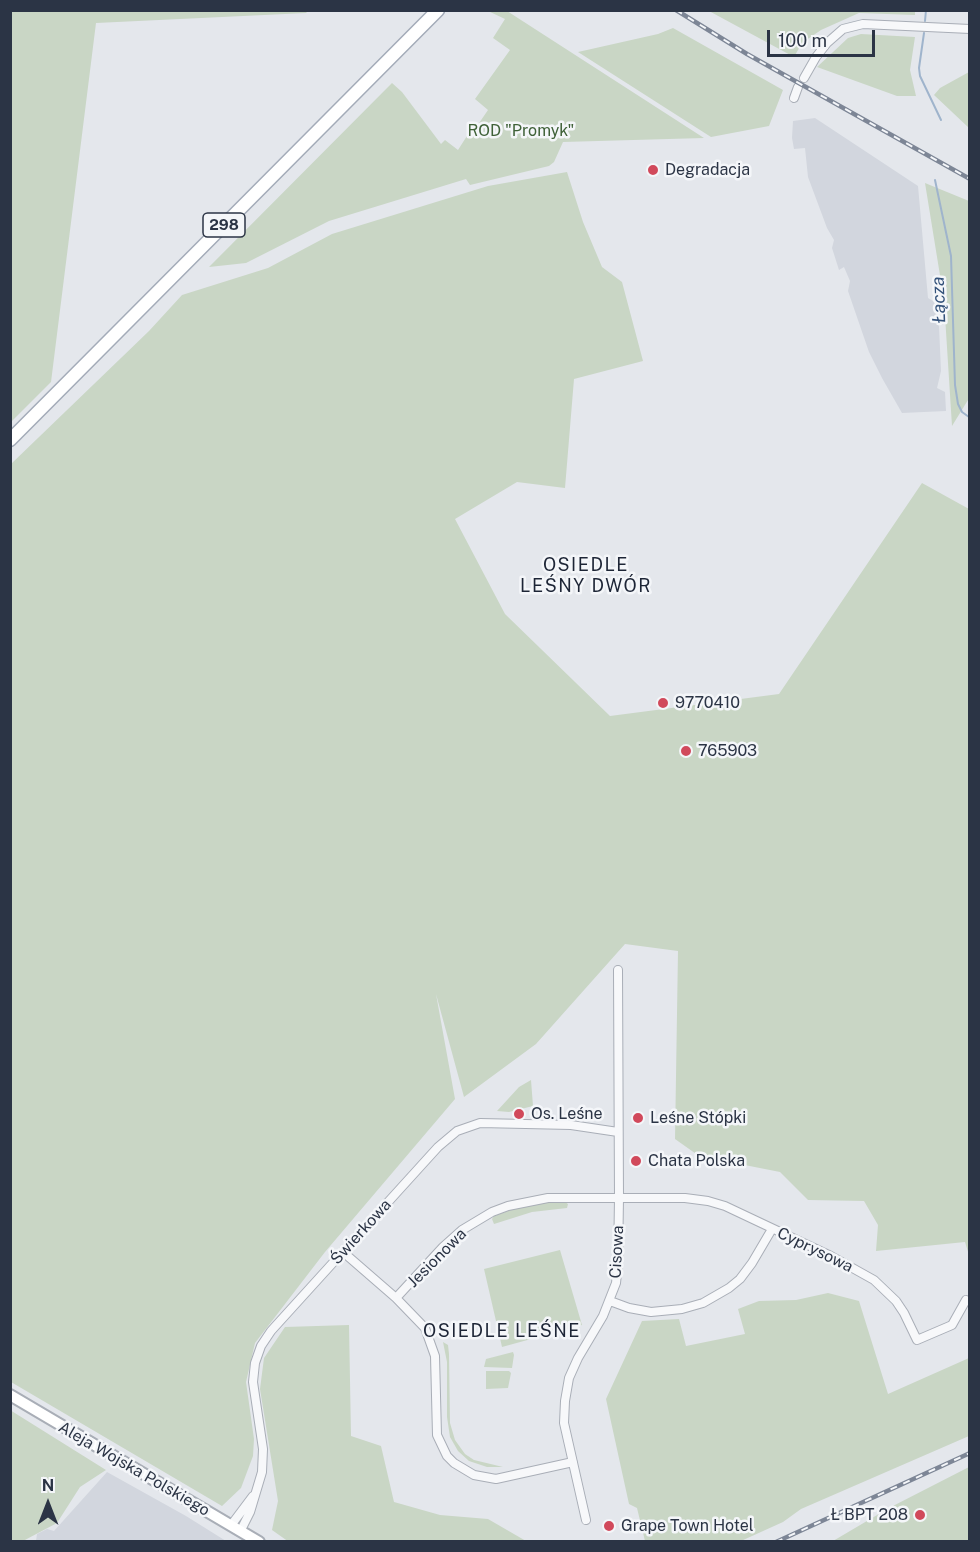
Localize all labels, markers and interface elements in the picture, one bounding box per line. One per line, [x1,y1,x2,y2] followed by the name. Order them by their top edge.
[770,18,878,56] scale bar
[778,30,827,51] text: 100 m
[468,121,574,141] park label: ROD "Promyk"
[665,160,750,180] place label: Degradacja
[646,163,660,177] marker: Degradacja
[203,213,245,237] road number: 298
[927,276,951,324] water label: Łącza
[520,554,652,596] district label: OSIEDLE LEŚNY DWÓR
[675,693,740,713] place label: 9770410
[656,696,670,710] marker: 9770410
[698,741,757,761] place label: 765903
[679,744,693,758] marker: 765903
[531,1104,603,1124] place label: Os. Leśne
[512,1107,526,1121] marker: Os. Leśne
[650,1108,746,1128] place label: Leśne Stópki
[631,1111,645,1125] marker: Leśne Stópki
[648,1151,745,1171] place label: Chata Polska
[629,1154,643,1168] marker: Chata Polska
[327,1195,395,1269] street label: Świerkowa
[774,1223,856,1277] street label: Cyprysowa
[403,1224,471,1292] street label: Jesionowa
[606,1225,628,1279] street label: Cisowa
[423,1320,581,1342] district label: OSIEDLE LEŚNE
[55,1418,213,1520] street label: Aleja Wojska Polskiego
[18,1474,78,1534] north arrow
[42,1476,54,1495] text: N
[831,1505,908,1525] place label: Ł BPT 208
[913,1508,927,1522] marker: Ł BPT 208
[621,1516,754,1536] place label: Grape Town Hotel
[602,1519,616,1533] marker: Grape Town Hotel

